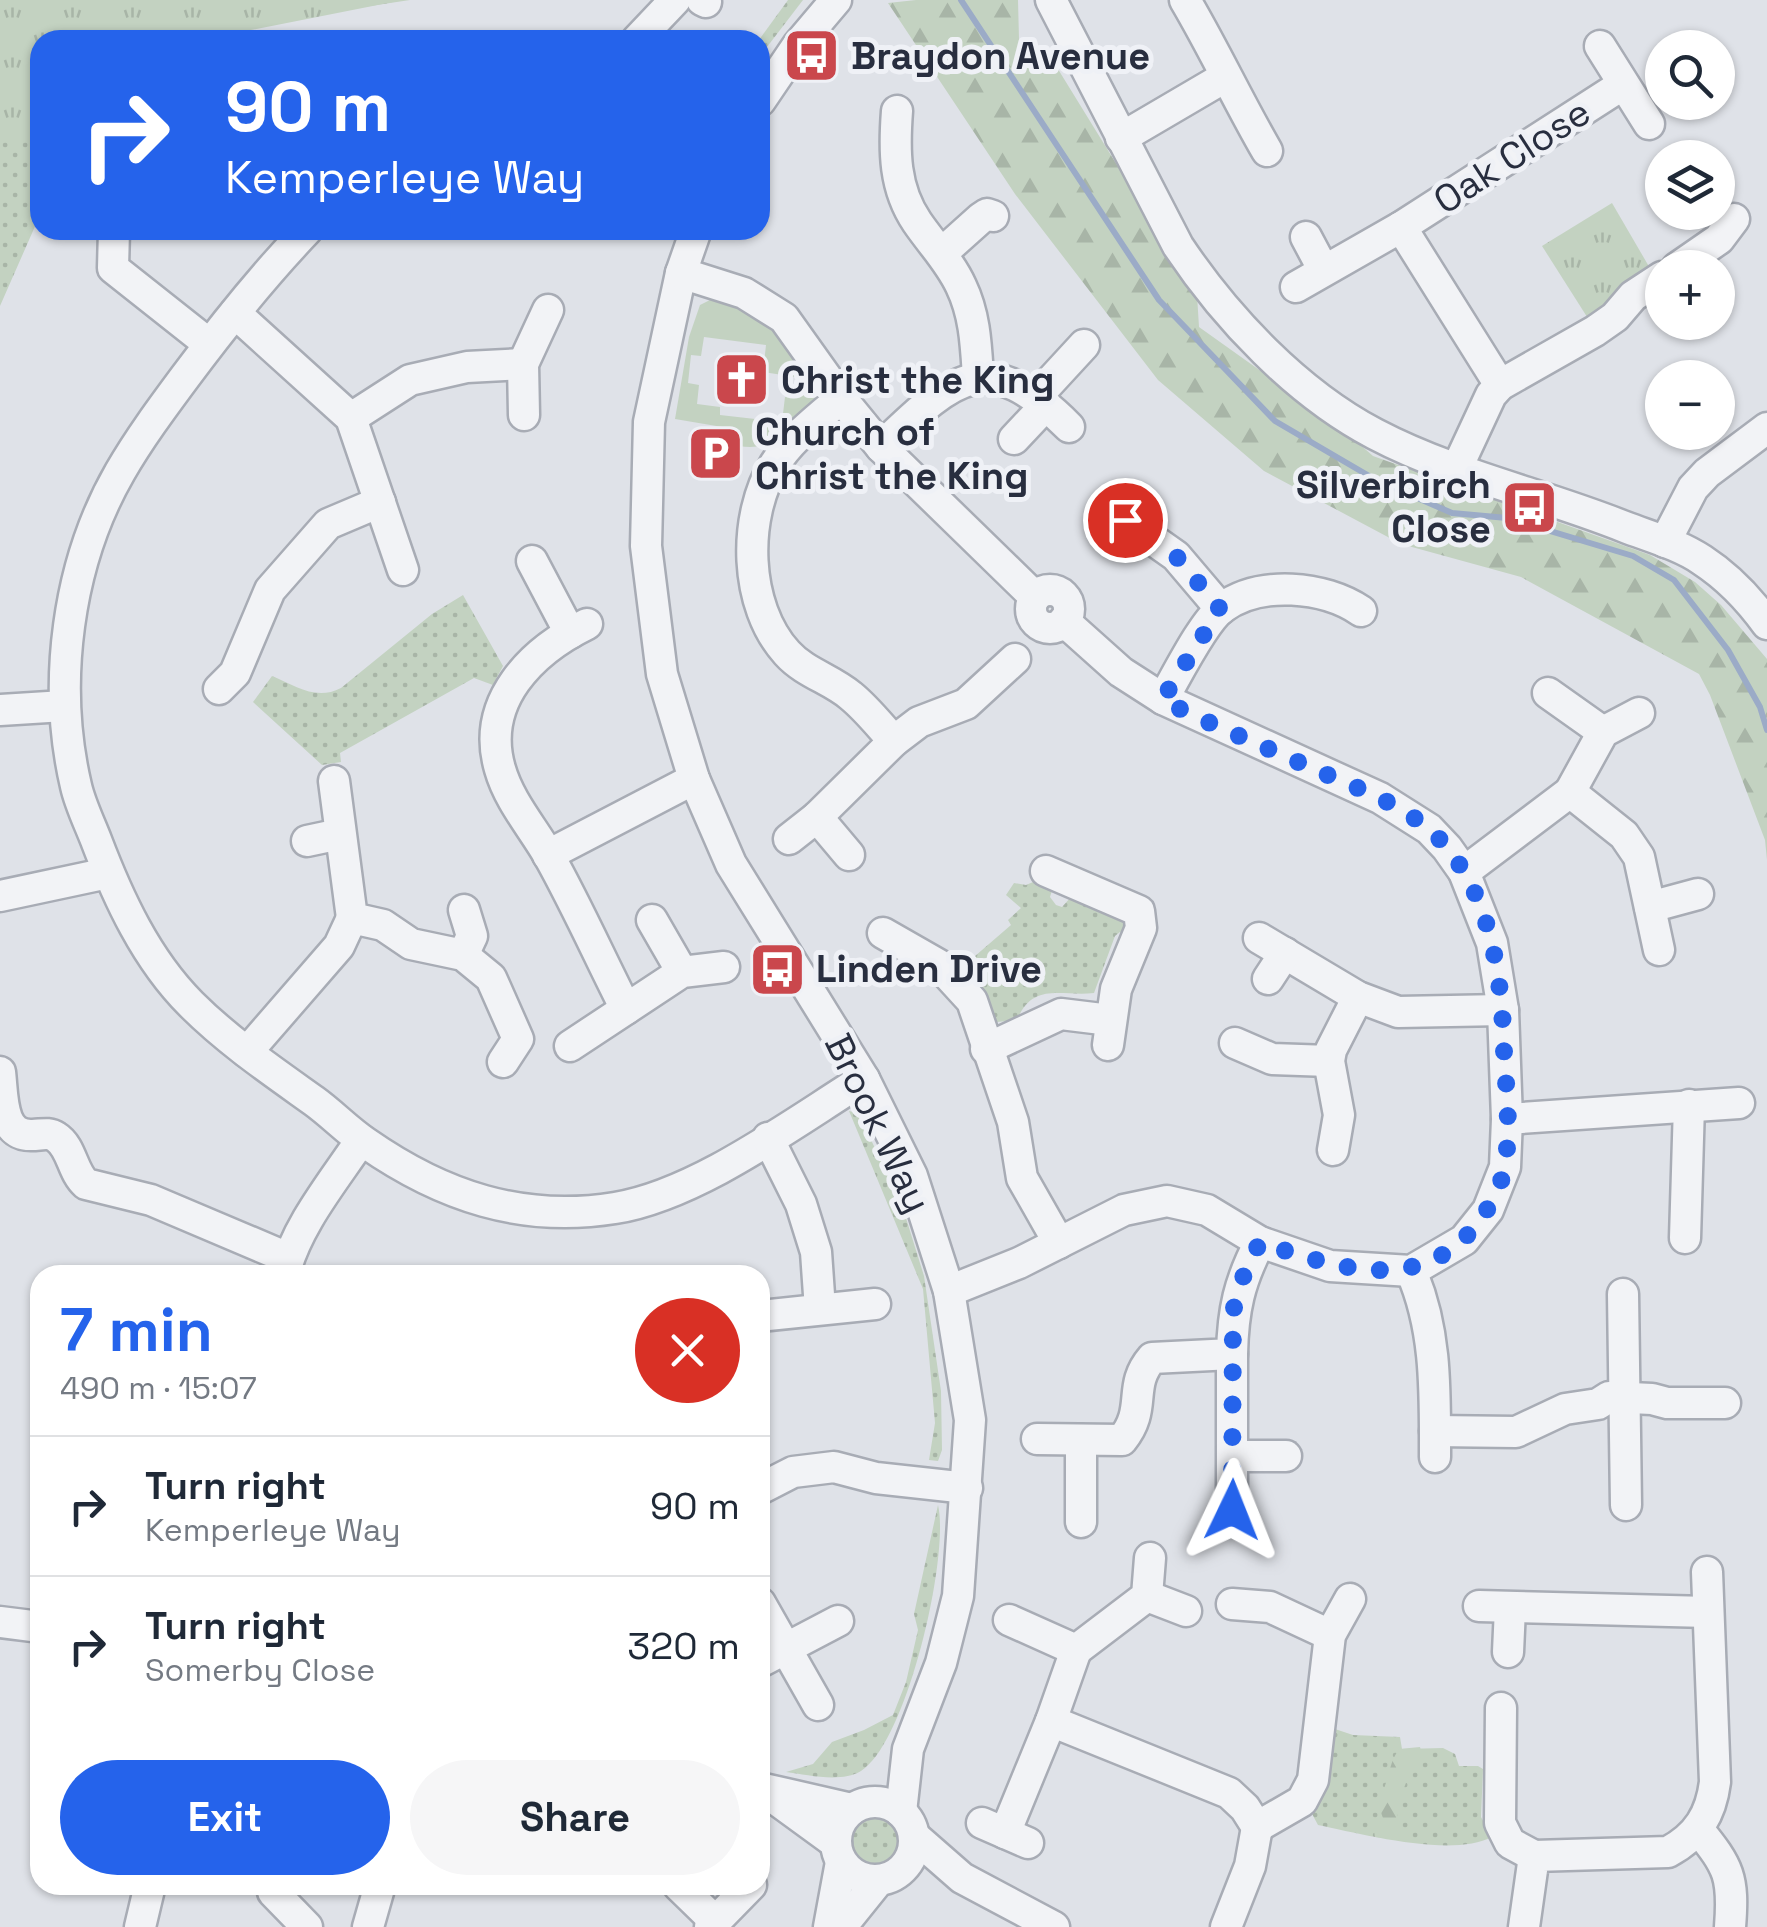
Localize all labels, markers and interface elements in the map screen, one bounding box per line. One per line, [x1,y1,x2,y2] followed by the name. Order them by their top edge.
[782,26,842,86] bus stop icon: Braydon Avenue
[1645,30,1735,450] map controls
[1645,30,1735,120] button: search
[851,32,1150,80] place label: Braydon Avenue
[225,62,391,151] text: 90 m
[60,70,190,200] icon: right
[1425,88,1599,224] street label: Oak Close
[1645,140,1735,230] button: layers
[225,149,584,206] text: Kemperleye Way
[1645,250,1735,340] button: +
[712,350,772,410] church icon: Christ the King
[781,356,1054,404] place label: Christ the King
[1645,360,1735,450] button: −
[755,408,1028,500] place label: Church of Christ the King
[686,424,746,484] parking icon: Church of Christ the King
[1296,461,1491,553] place label: Silverbirch Close
[1500,477,1560,537] bus stop icon: Silverbirch Close
[1083,478,1168,563] pin
[1098,493,1153,548] icon: arrive
[747,939,807,999] bus stop icon: Linden Drive
[816,945,1042,993] place label: Linden Drive
[814,1026,942,1220] street label: Brook Way
[60,1292,213,1369] text: 7 min
[635,1298,740,1403] button: close
[60,1368,257,1408] text: 490 m · 15:07
[1180,1458,1284,1562] position arrow
[145,1462,326,1510] text: Turn right
[60,1479,115,1534] icon: right
[650,1482,740,1530] text: 90 m
[145,1510,401,1550] text: Kemperleye Way
[145,1602,326,1650] text: Turn right
[60,1619,115,1674] icon: right
[627,1622,740,1670] text: 320 m
[145,1650,375,1690] text: Somerby Close
[60,1760,390,1875] button: Exit
[410,1760,740,1875] button: Share

